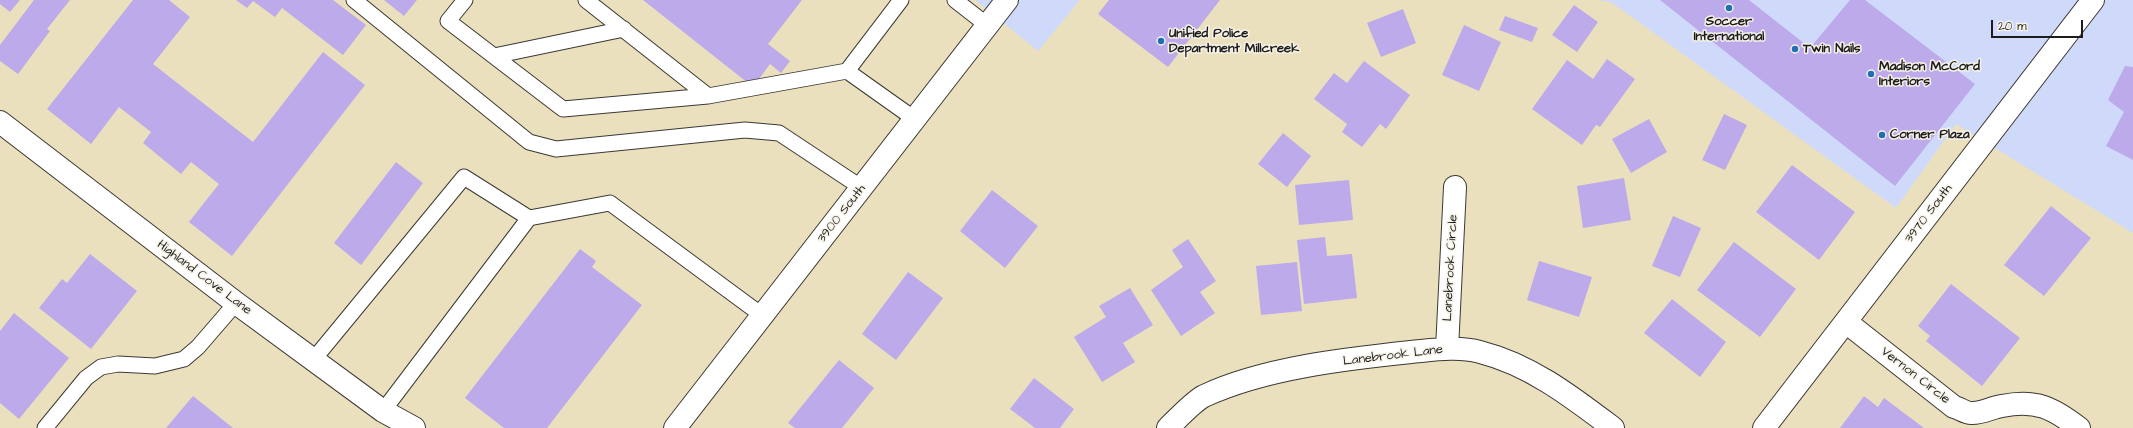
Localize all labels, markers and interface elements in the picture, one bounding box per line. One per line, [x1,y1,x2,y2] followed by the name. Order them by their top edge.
[1724,3,1734,13] marker: Soccer International
[1993,12,2085,38] scale bar
[1694,14,1764,45] place label: Soccer International
[1998,18,2027,35] text: 20 m
[1169,26,1299,57] place label: Unified Police Department Millcreek
[1156,36,1166,46] marker: Unified Police Department Millcreek
[1803,41,1861,57] place label: Twin Nails
[1790,44,1800,54] marker: Twin Nails
[1879,59,1980,90] place label: Madison McCord Interiors
[1866,69,1876,79] marker: Madison McCord Interiors
[1890,127,1970,143] place label: Corner Plaza
[1877,130,1887,140] marker: Corner Plaza
[814,182,870,246] street label: 3900 South
[1902,182,1956,246] street label: 3970 South
[1440,214,1462,322] street label: Lanebrook Circle
[154,237,254,319] street label: Highland Cove Lane
[1342,342,1444,370] street label: Lanebrook Lane
[1877,344,1953,408] street label: Vernon Circle

